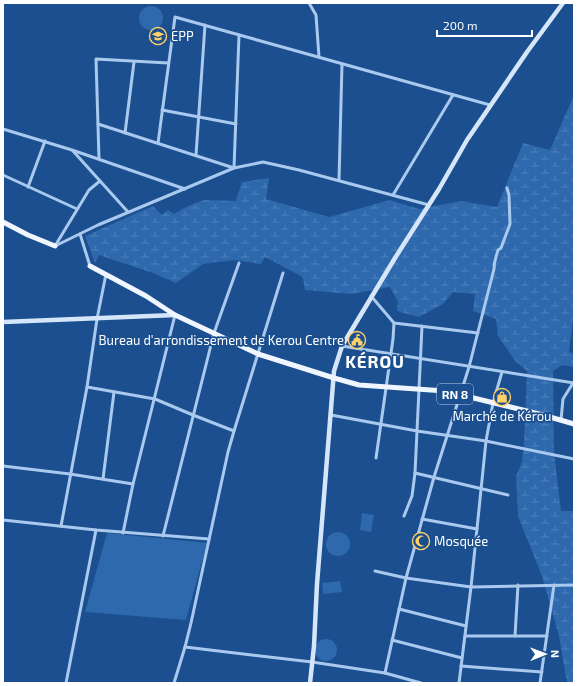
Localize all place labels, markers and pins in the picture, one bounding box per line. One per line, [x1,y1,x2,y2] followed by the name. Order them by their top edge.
[148,26,168,46] school or university icon: EPP
[171,28,194,44] place label: EPP
[347,330,367,350] public building icon: Bureau d'arrondissement de Kerou Centre
[98,332,344,348] place label: Bureau d'arrondissement de Kerou Centre
[492,387,512,407] shop icon: Marché de Kérou
[452,408,552,424] place label: Marché de Kérou
[411,531,431,551] mosque icon: Mosquée
[434,533,488,549] place label: Mosquée

